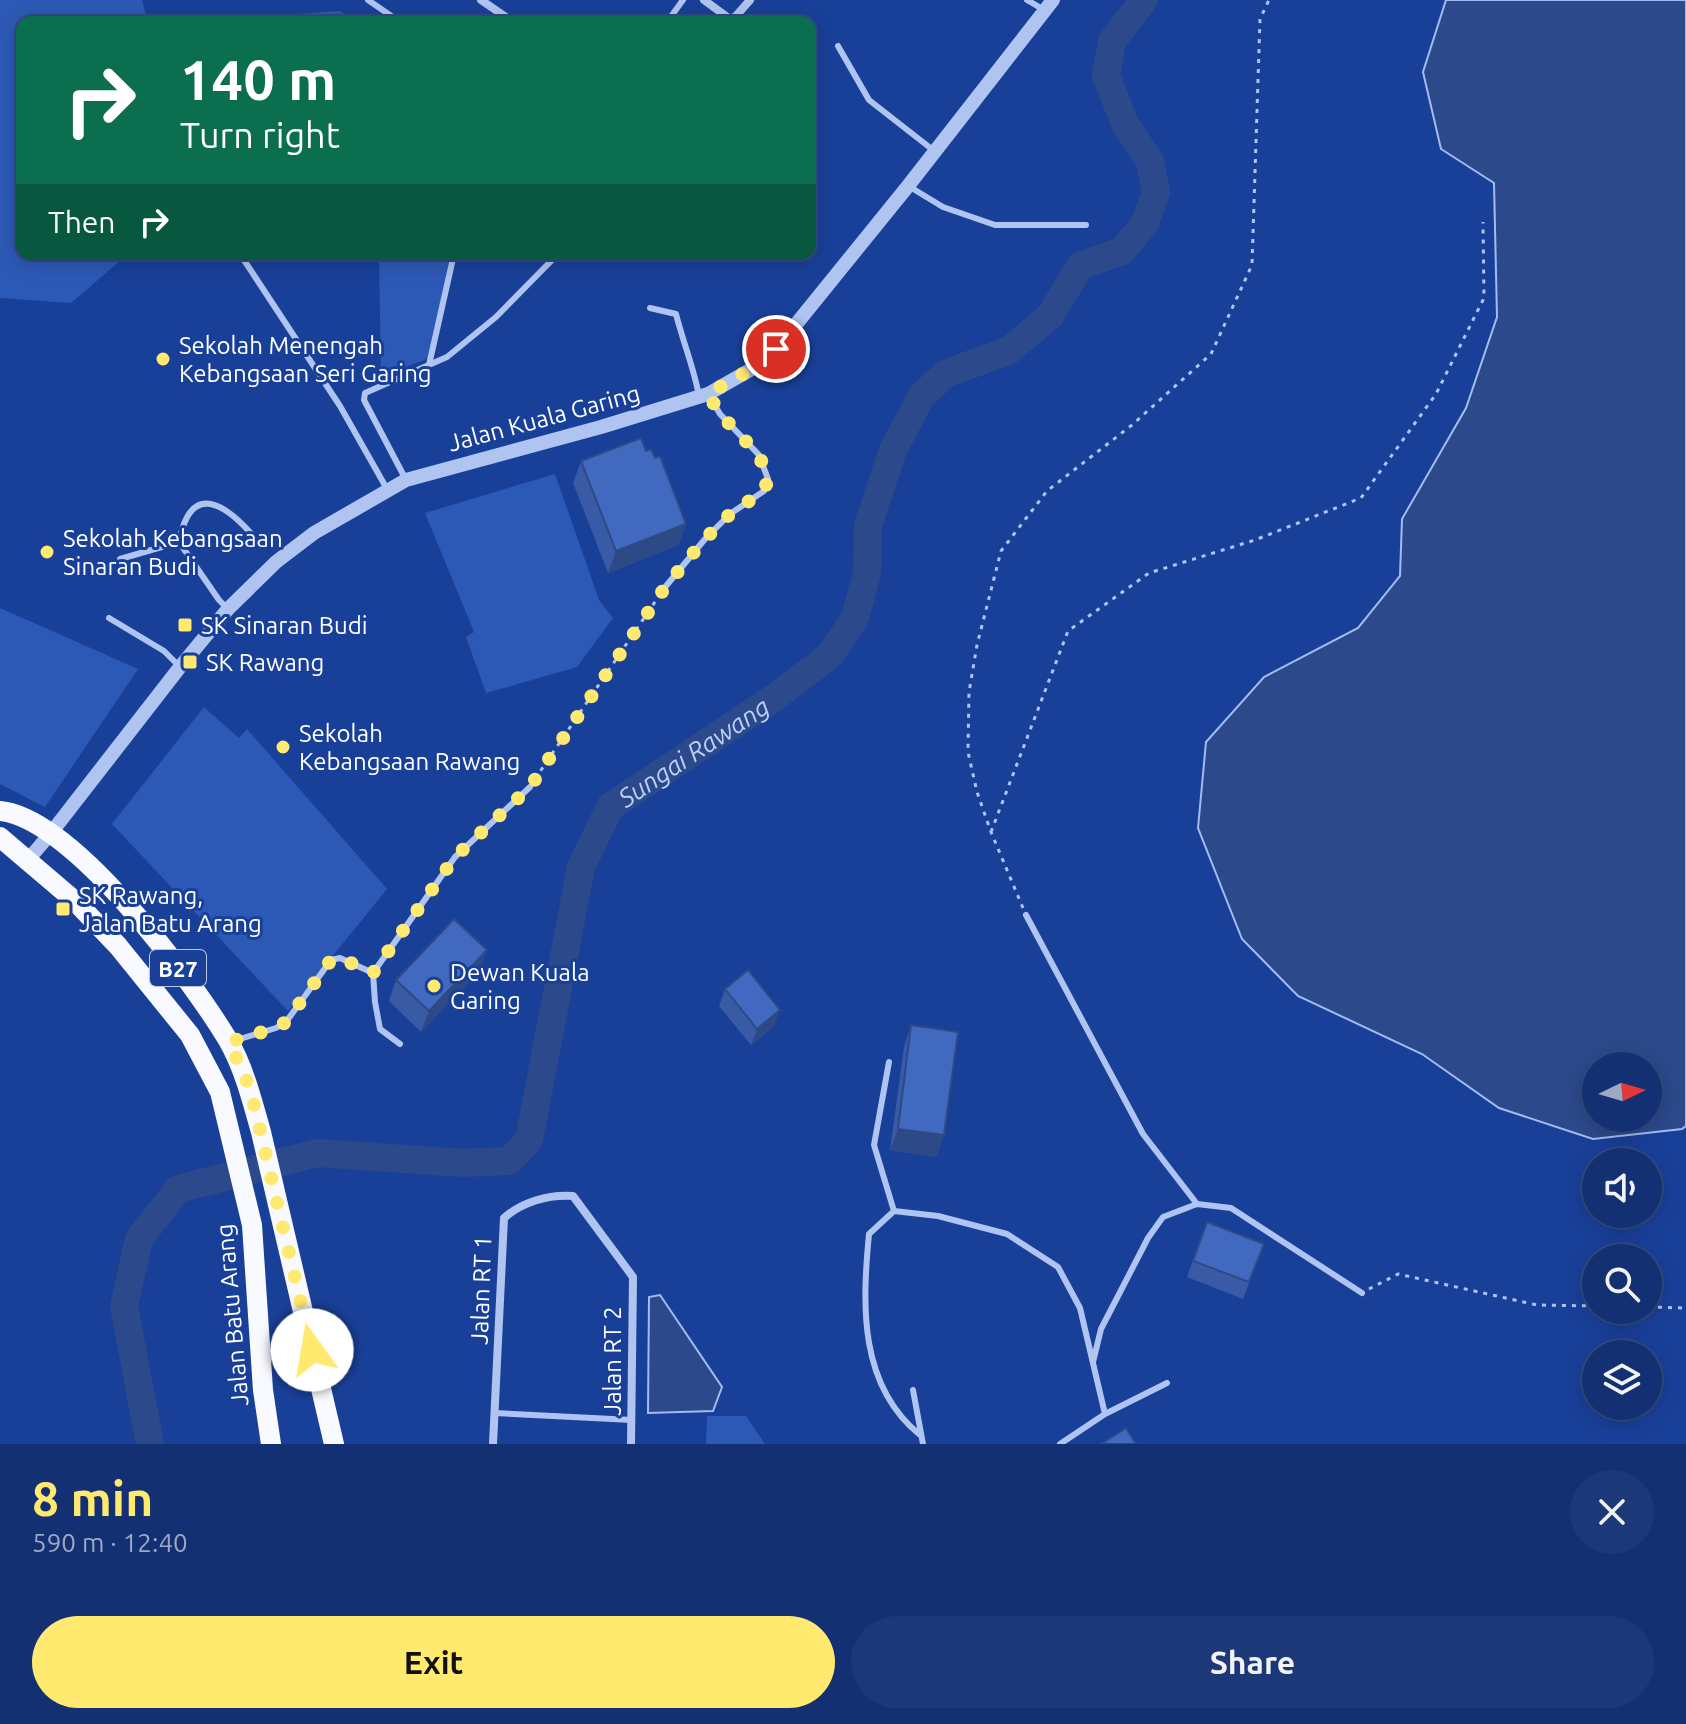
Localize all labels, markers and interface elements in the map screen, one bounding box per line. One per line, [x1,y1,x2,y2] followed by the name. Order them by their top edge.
[48,48,152,152] icon: right
[180,48,336,111] text: 140 m
[180,114,340,155] text: Turn right
[132,200,176,244] icon: right
[48,205,116,239] text: Then
[742,315,810,383] pin
[754,327,798,371] icon: arrive
[179,332,432,387] place label: Sekolah Menengah Kebangsaan Seri Garing
[154,350,172,368] marker: Sekolah Menengah Kebangsaan Seri Garing
[445,379,643,457] street label: Jalan Kuala Garing
[63,525,283,580] place label: Sekolah Kebangsaan Sinaran Budi
[38,543,56,561] marker: Sekolah Kebangsaan Sinaran Budi
[201,612,368,639] place label: SK Sinaran Budi
[176,616,194,634] marker: SK Sinaran Budi
[206,649,324,676] place label: SK Rawang
[181,653,199,671] marker: SK Rawang
[612,691,774,813] water label: Sungai Rawang
[299,720,520,775] place label: Sekolah Kebangsaan Rawang
[274,738,292,756] marker: Sekolah Kebangsaan Rawang
[79,882,262,937] place label: SK Rawang, Jalan Batu Arang
[54,900,72,918] marker: SK Rawang, Jalan Batu Arang
[150,950,206,986] road number: B27
[450,959,590,1014] place label: Dewan Kuala Garing
[425,977,443,995] marker: Dewan Kuala Garing
[1582,1052,1662,1132] north arrow
[1582,1052,1662,1420] map controls
[1582,1148,1662,1228] button: sound
[211,1223,253,1407] street label: Jalan Batu Arang
[466,1235,496,1345] street label: Jalan RT 1
[1582,1244,1662,1324] button: search
[599,1306,626,1416] street label: Jalan RT 2
[270,1308,354,1392] position arrow
[1582,1340,1662,1420] button: layers
[1570,1470,1654,1554] button: close
[32,1471,153,1525] text: 8 min
[32,1528,188,1557] text: 590 m · 12:40
[32,1616,835,1708] button: Exit
[851,1616,1654,1708] button: Share

